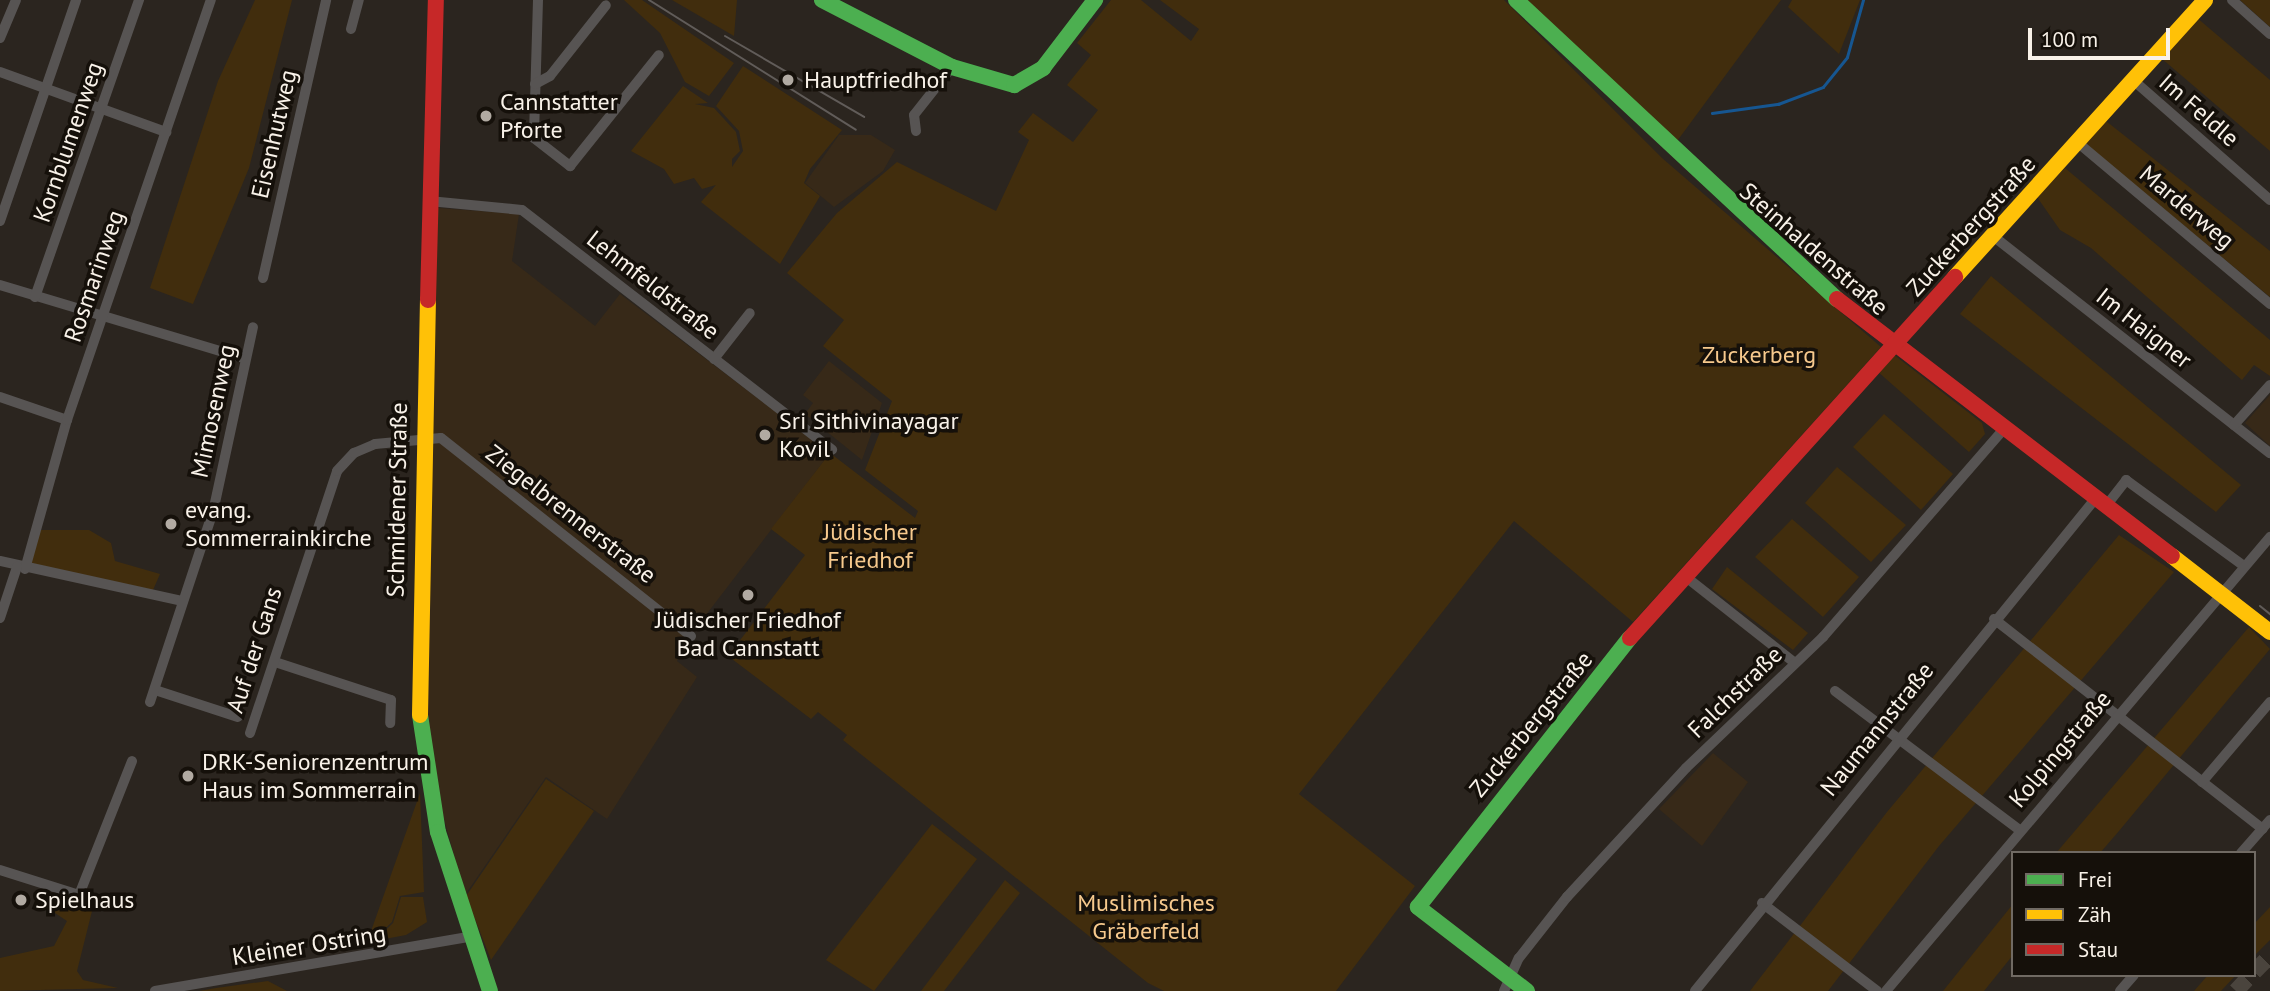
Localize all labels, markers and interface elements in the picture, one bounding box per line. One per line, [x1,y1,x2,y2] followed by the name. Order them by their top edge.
[2032,14,2174,58] scale bar
[2041,26,2098,53] text: 100 m
[27,58,109,226] street label: Kornblumenweg
[804,66,947,94] place label: Hauptfriedhof
[245,67,303,201] street label: Eisenhutweg
[2153,67,2245,153] street label: Im Feldle
[778,70,798,90] marker: Hauptfriedhof
[500,88,618,144] place label: Cannstatter Pforte
[478,108,494,124] marker: Cannstatter Pforte
[1900,150,2042,302] street label: Zuckerbergstraße
[2134,159,2240,255] street label: Marderweg
[1734,177,1894,321] street label: Steinhaldenstraße
[58,206,130,346] street label: Rosmarinweg
[581,224,725,346] street label: Lehmfeldstraße
[2090,282,2198,374] street label: Im Haigner
[1702,341,1816,369] park label: Zuckerberg
[185,342,241,480] street label: Mimosenweg
[381,402,413,598] street label: Schmidener Straße
[779,407,959,463] place label: Sri Sithivinayagar Kovil
[757,427,773,443] marker: Sri Sithivinayagar Kovil
[480,439,662,589] street label: Ziegelbrennerstraße
[185,496,372,552] place label: evang. Sommerrainkirche
[163,516,179,532] marker: evang. Sommerrainkirche
[823,518,917,574] park label: Jüdischer Friedhof
[220,583,288,717] street label: Auf der Gans
[740,587,756,603] marker: Jüdischer Friedhof Bad Cannstatt
[655,606,841,662] place label: Jüdischer Friedhof Bad Cannstatt
[1682,640,1788,744] street label: Falchstraße
[1464,645,1598,803] street label: Zuckerbergstraße
[1814,656,1940,802] street label: Naumannstraße
[2003,685,2117,813] street label: Kolpingstraße
[202,748,429,804] place label: DRK-Seniorenzentrum Haus im Sommerrain
[180,768,196,784] marker: DRK-Seniorenzentrum Haus im Sommerrain
[2011,851,2256,977] legend
[2078,866,2112,893] text: Frei
[35,886,134,914] place label: Spielhaus
[1077,889,1215,945] park label: Muslimisches Gräberfeld
[13,892,29,908] marker: Spielhaus
[2078,901,2111,928] text: Zäh
[230,919,388,971] street label: Kleiner Ostring
[2078,936,2118,963] text: Stau

